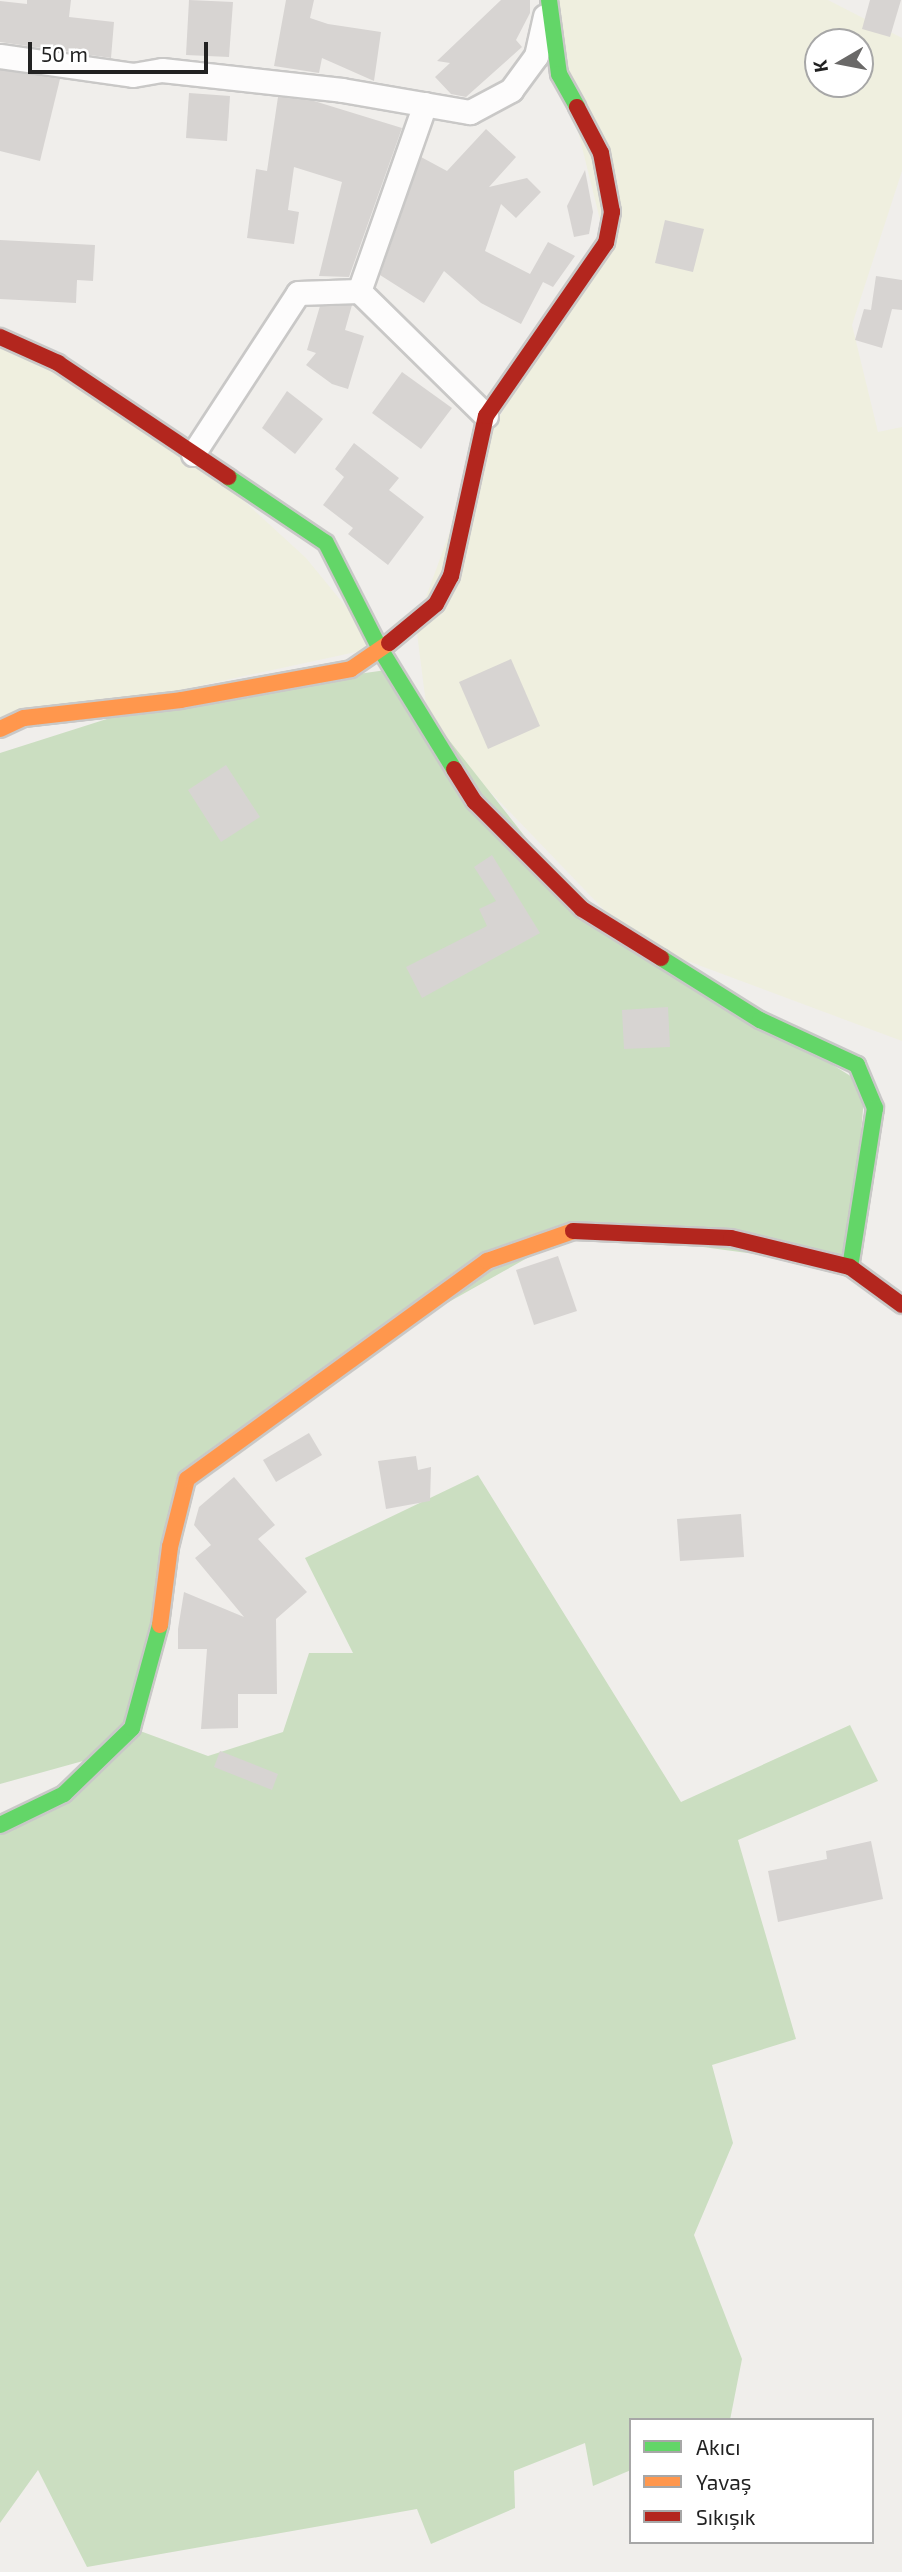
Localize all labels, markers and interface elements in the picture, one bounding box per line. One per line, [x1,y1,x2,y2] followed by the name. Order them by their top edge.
[32,28,212,72] scale bar
[804,28,874,98] north arrow
[41,41,88,66] text: 50 m
[807,58,832,74] text: K
[629,2418,874,2544] legend
[696,2434,740,2459] text: Akıcı
[696,2469,752,2494] text: Yavaş
[696,2504,756,2529] text: Sıkışık

